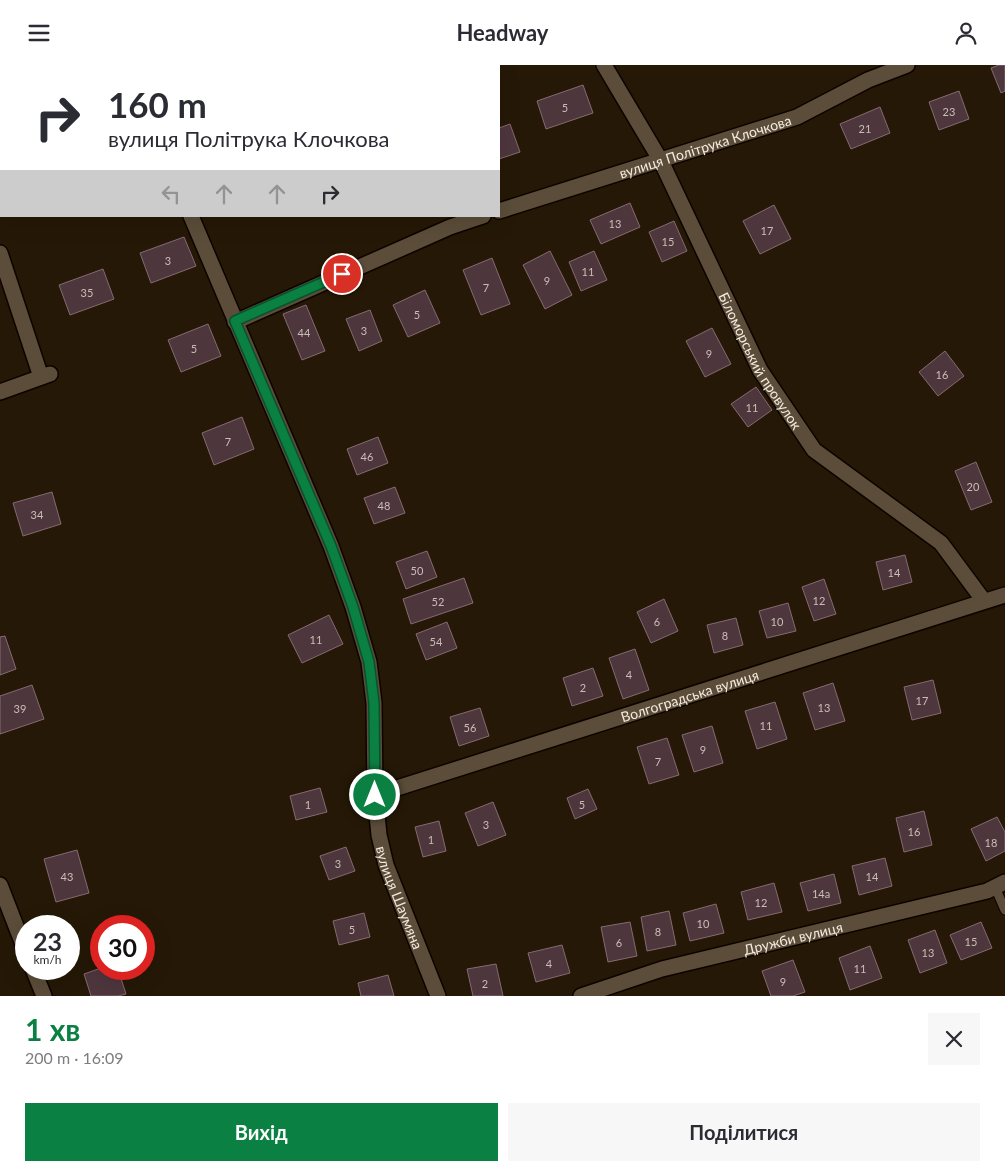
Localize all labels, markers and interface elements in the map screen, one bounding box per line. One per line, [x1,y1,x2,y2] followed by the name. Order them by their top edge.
[25,19,53,47] icon: menu
[457,19,548,46] text: Headway
[952,19,980,47] icon: person
[108,83,207,125] text: 160 m
[25,85,90,150] icon: right
[562,101,568,114] house number: 5
[943,105,955,118] house number: 23
[617,111,793,181] street label: вулиця Політрука Клочкова
[859,122,871,135] house number: 21
[108,125,390,152] text: вулиця Політрука Клочкова
[157,180,185,208] icon: left
[210,180,238,208] icon: ahead
[263,180,291,208] icon: ahead
[316,180,344,208] icon: right
[609,217,621,230] house number: 13
[761,224,773,237] house number: 17
[662,235,674,248] house number: 15
[321,253,363,295] pin
[165,254,171,267] house number: 3
[328,260,356,288] icon: arrive
[582,265,594,278] house number: 11
[544,274,550,287] house number: 9
[483,281,489,294] house number: 7
[81,286,93,299] house number: 35
[716,289,806,433] street label: Біломорський провулок
[414,308,420,321] house number: 5
[361,324,367,337] house number: 3
[298,326,311,339] house number: 44
[191,342,197,355] house number: 5
[706,347,712,360] house number: 9
[936,368,948,381] house number: 16
[746,401,758,414] house number: 11
[225,435,231,448] house number: 7
[361,450,373,463] house number: 46
[967,480,980,493] house number: 20
[378,499,390,512] house number: 48
[31,508,44,521] house number: 34
[411,564,424,577] house number: 50
[888,566,901,579] house number: 14
[813,594,825,607] house number: 12
[432,595,444,608] house number: 52
[654,615,660,628] house number: 6
[771,615,784,628] house number: 10
[722,629,728,642] house number: 8
[310,633,322,646] house number: 11
[430,635,443,648] house number: 54
[618,665,761,725] street label: Волгоградська вулиця
[626,668,633,681] house number: 4
[580,681,586,694] house number: 2
[916,694,928,707] house number: 17
[818,701,830,714] house number: 13
[14,702,26,715] house number: 39
[760,719,772,732] house number: 11
[464,721,476,734] house number: 56
[700,743,706,756] house number: 9
[655,755,661,768] house number: 7
[348,768,400,820] position arrow
[305,798,311,811] house number: 1
[579,798,585,811] house number: 5
[483,818,489,831] house number: 3
[908,825,920,838] house number: 16
[428,833,434,846] house number: 1
[985,836,997,849] house number: 18
[373,844,427,951] street label: вулиця Шаумяна
[335,857,341,870] house number: 3
[61,870,73,883] house number: 43
[866,870,879,883] house number: 14
[812,887,830,900] house number: 14а
[755,896,767,909] house number: 12
[90,915,155,980] speed limit sign: 30
[697,917,710,930] house number: 10
[742,917,844,958] street label: Дружби вулиця
[349,923,355,936] house number: 5
[655,925,661,938] house number: 8
[33,926,62,956] text: 23
[965,935,977,948] house number: 15
[616,936,622,949] house number: 6
[922,946,934,959] house number: 13
[33,952,62,967] text: km/h
[546,957,553,970] house number: 4
[854,962,866,975] house number: 11
[780,975,786,988] house number: 9
[482,977,488,990] house number: 2
[25,1011,80,1047] text: 1 хв
[928,1013,980,1065] button: close
[25,1048,124,1067] text: 200 m · 16:09
[25,1103,498,1161] button: Вихід
[508,1103,980,1161] button: Поділитися

